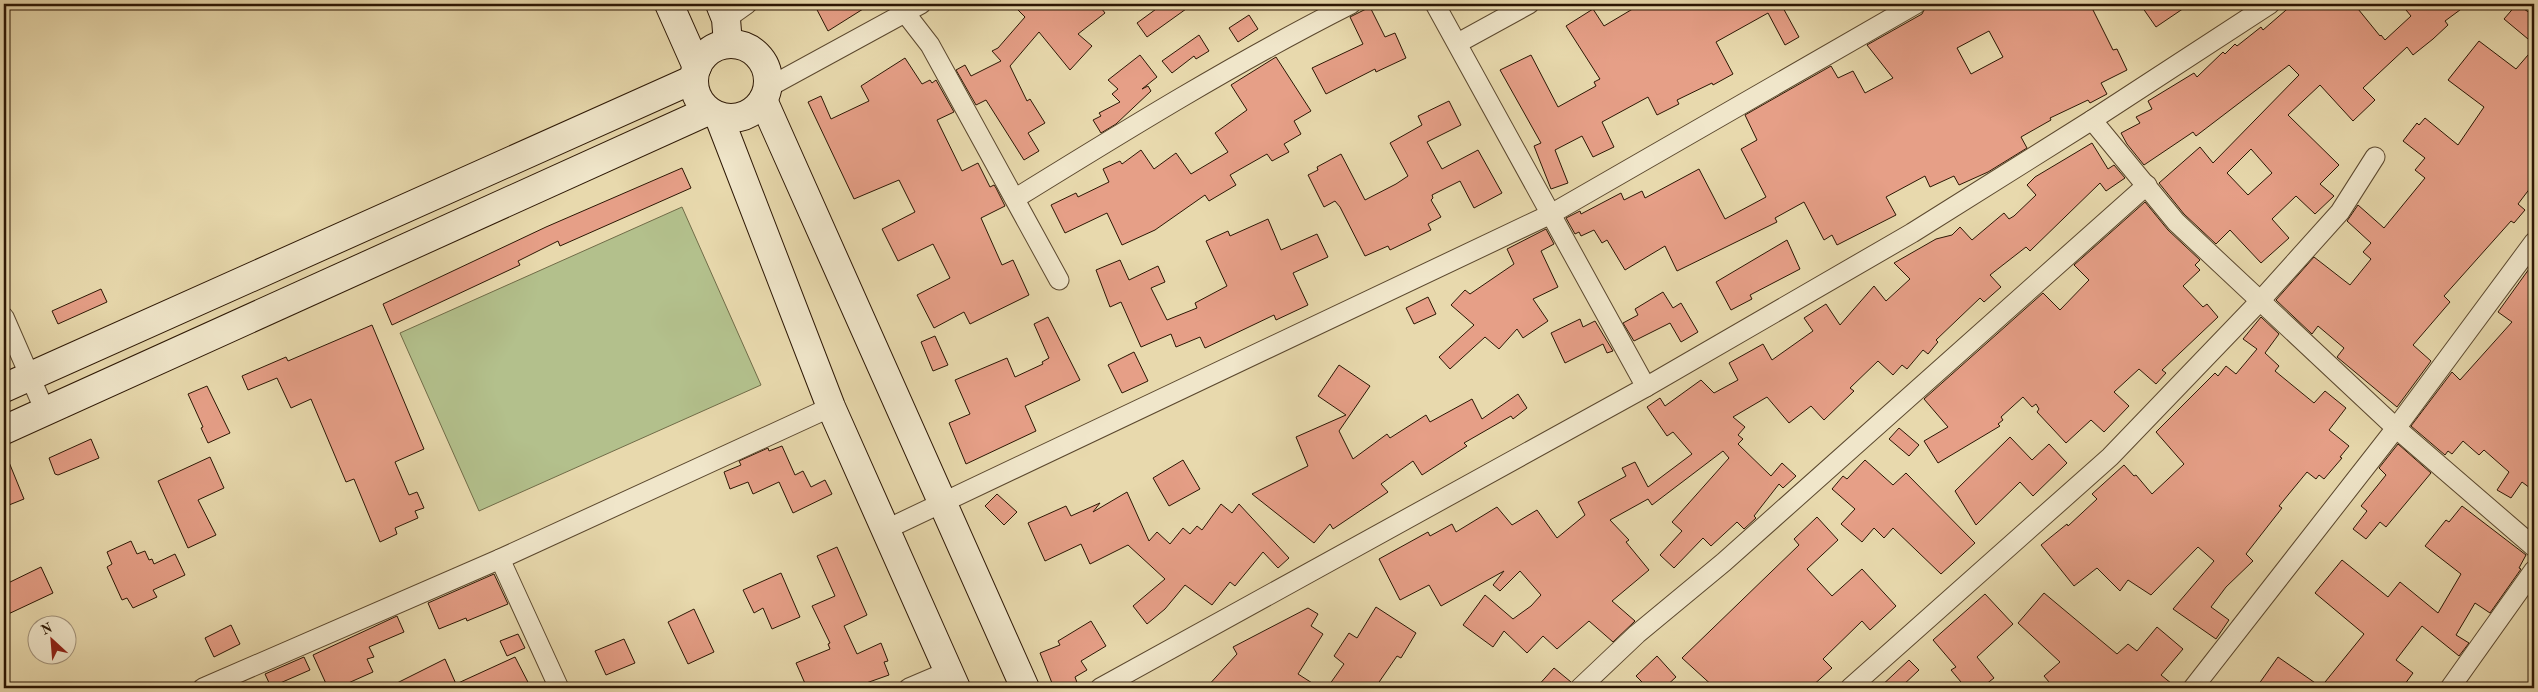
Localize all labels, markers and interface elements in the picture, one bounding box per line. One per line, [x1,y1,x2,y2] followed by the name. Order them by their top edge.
[28,614,78,664] north arrow
[39,620,55,638] text: N

